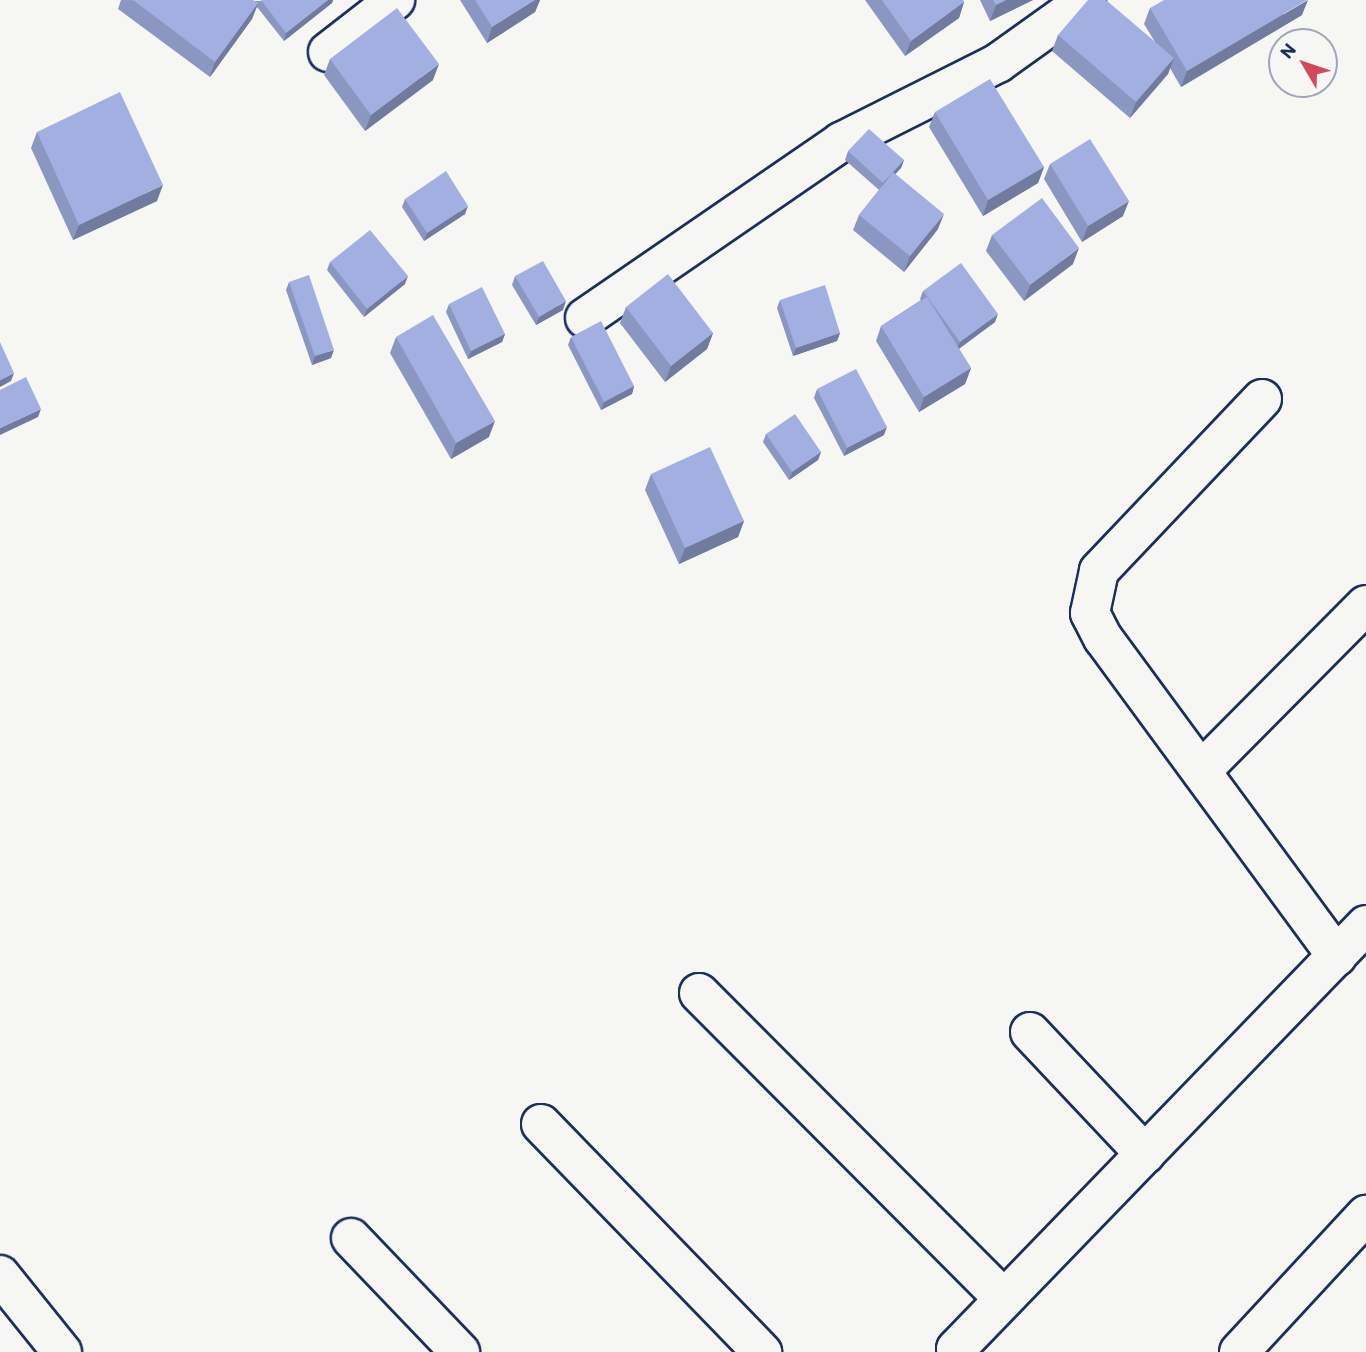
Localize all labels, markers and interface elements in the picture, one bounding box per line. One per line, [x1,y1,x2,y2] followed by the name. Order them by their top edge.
[1268,28,1338,98] north arrow
[1275,39,1301,63] text: N

